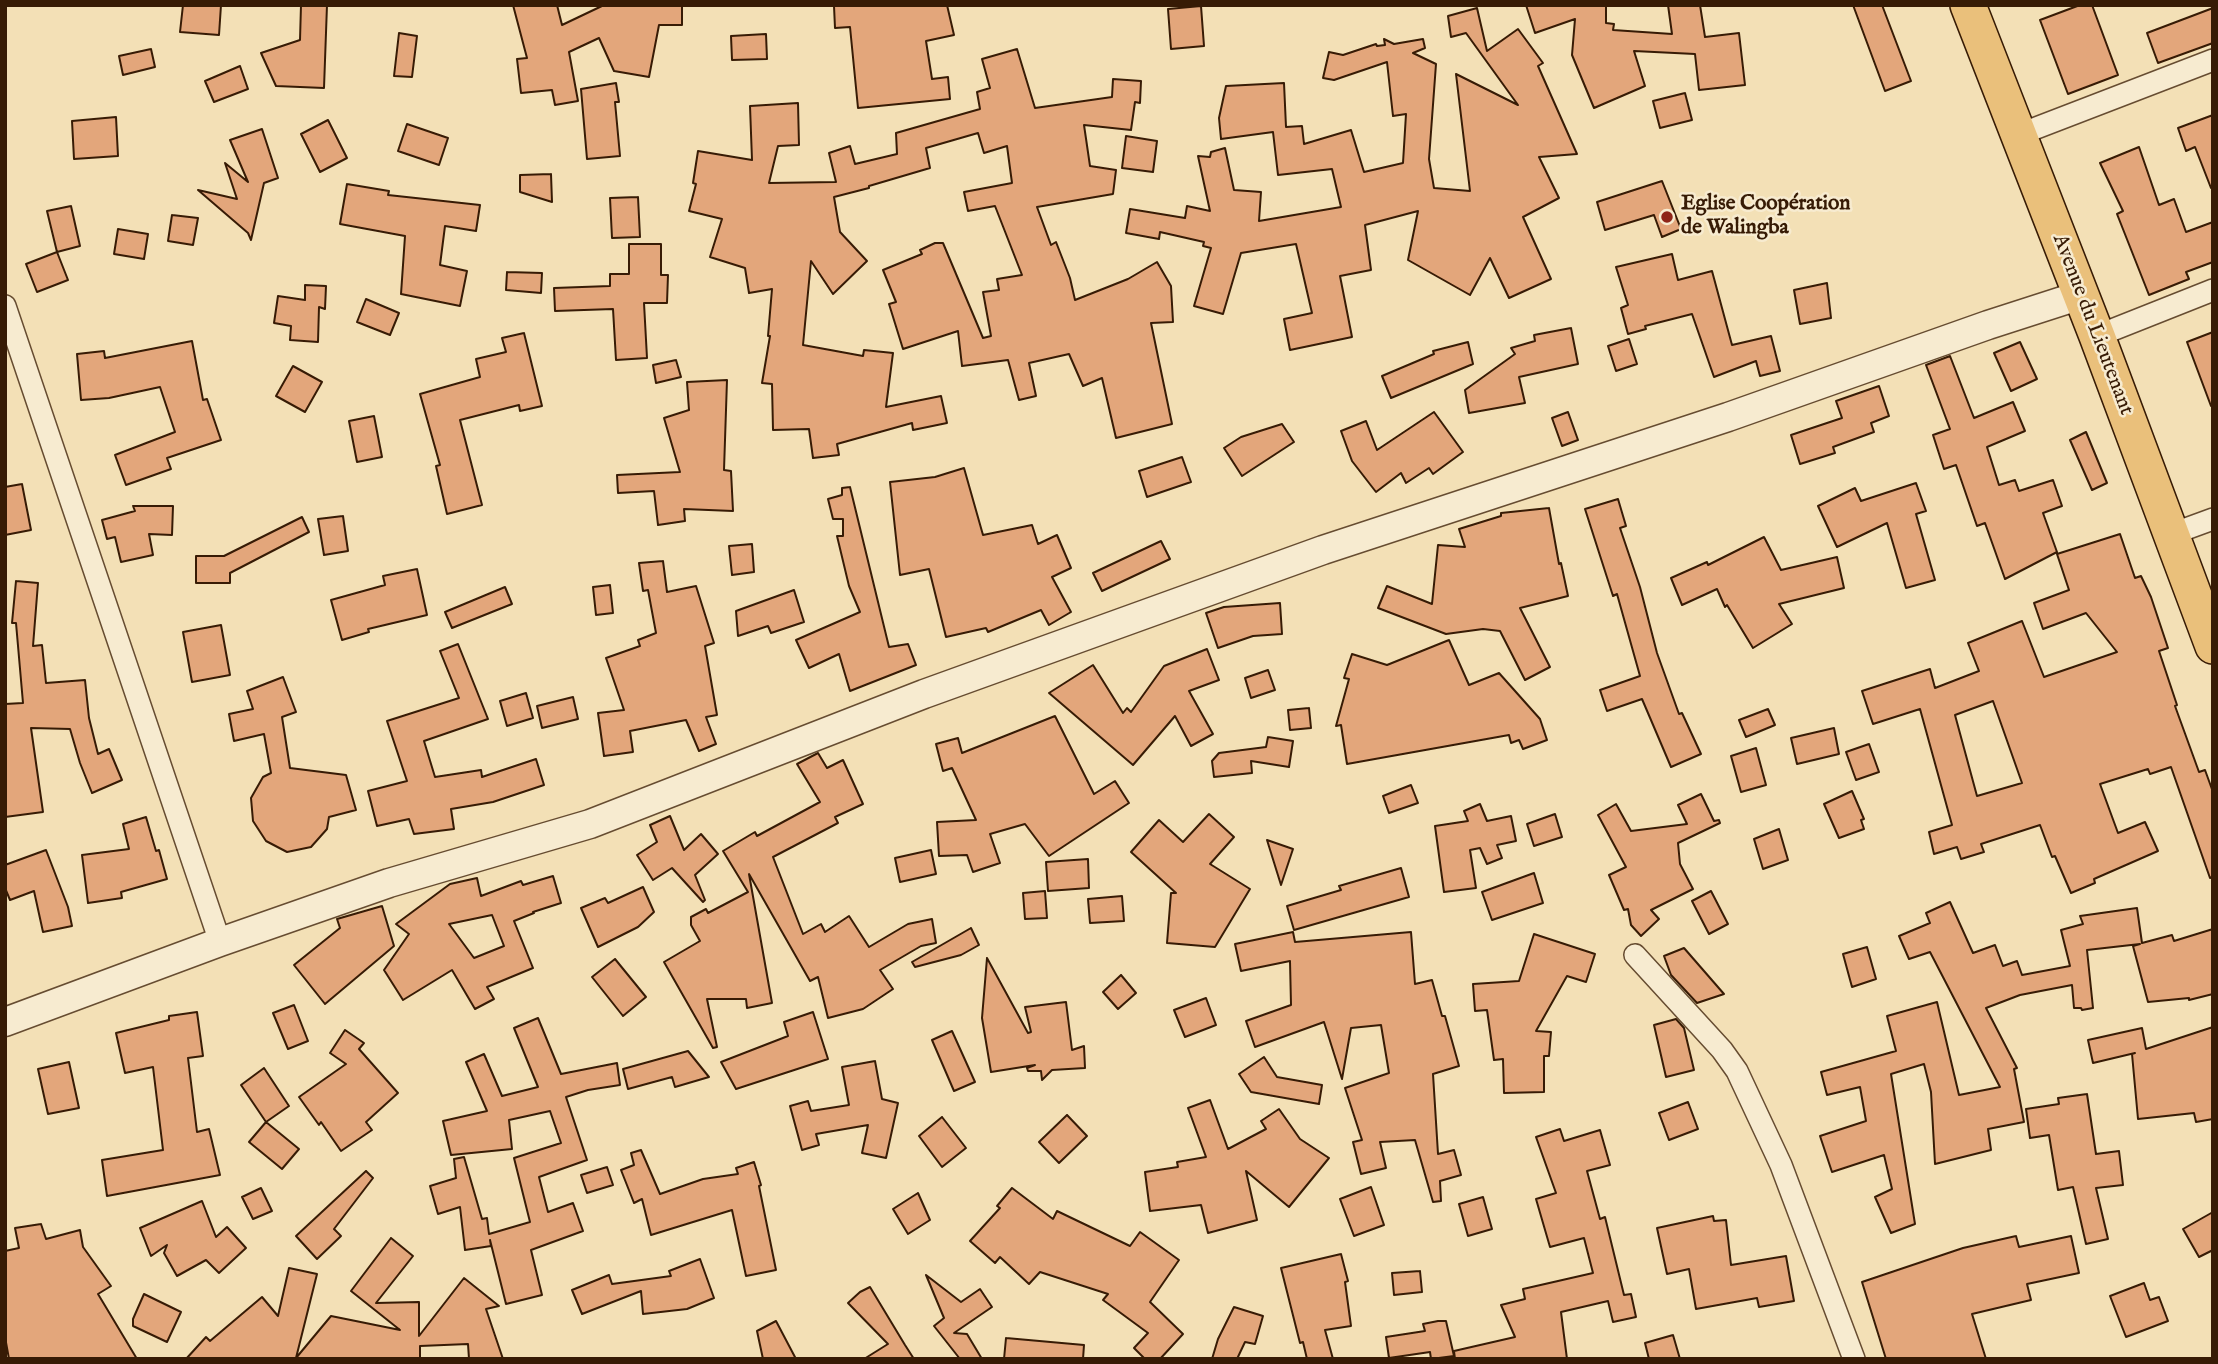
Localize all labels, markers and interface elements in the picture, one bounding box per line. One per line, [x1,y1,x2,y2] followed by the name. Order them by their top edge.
[1681,192,1851,242] place label: Eglise Coopération de Walingba
[1659,209,1675,225] marker: Eglise Coopération de Walingba
[2046,231,2138,419] street label: Avenue du Lieutenant

